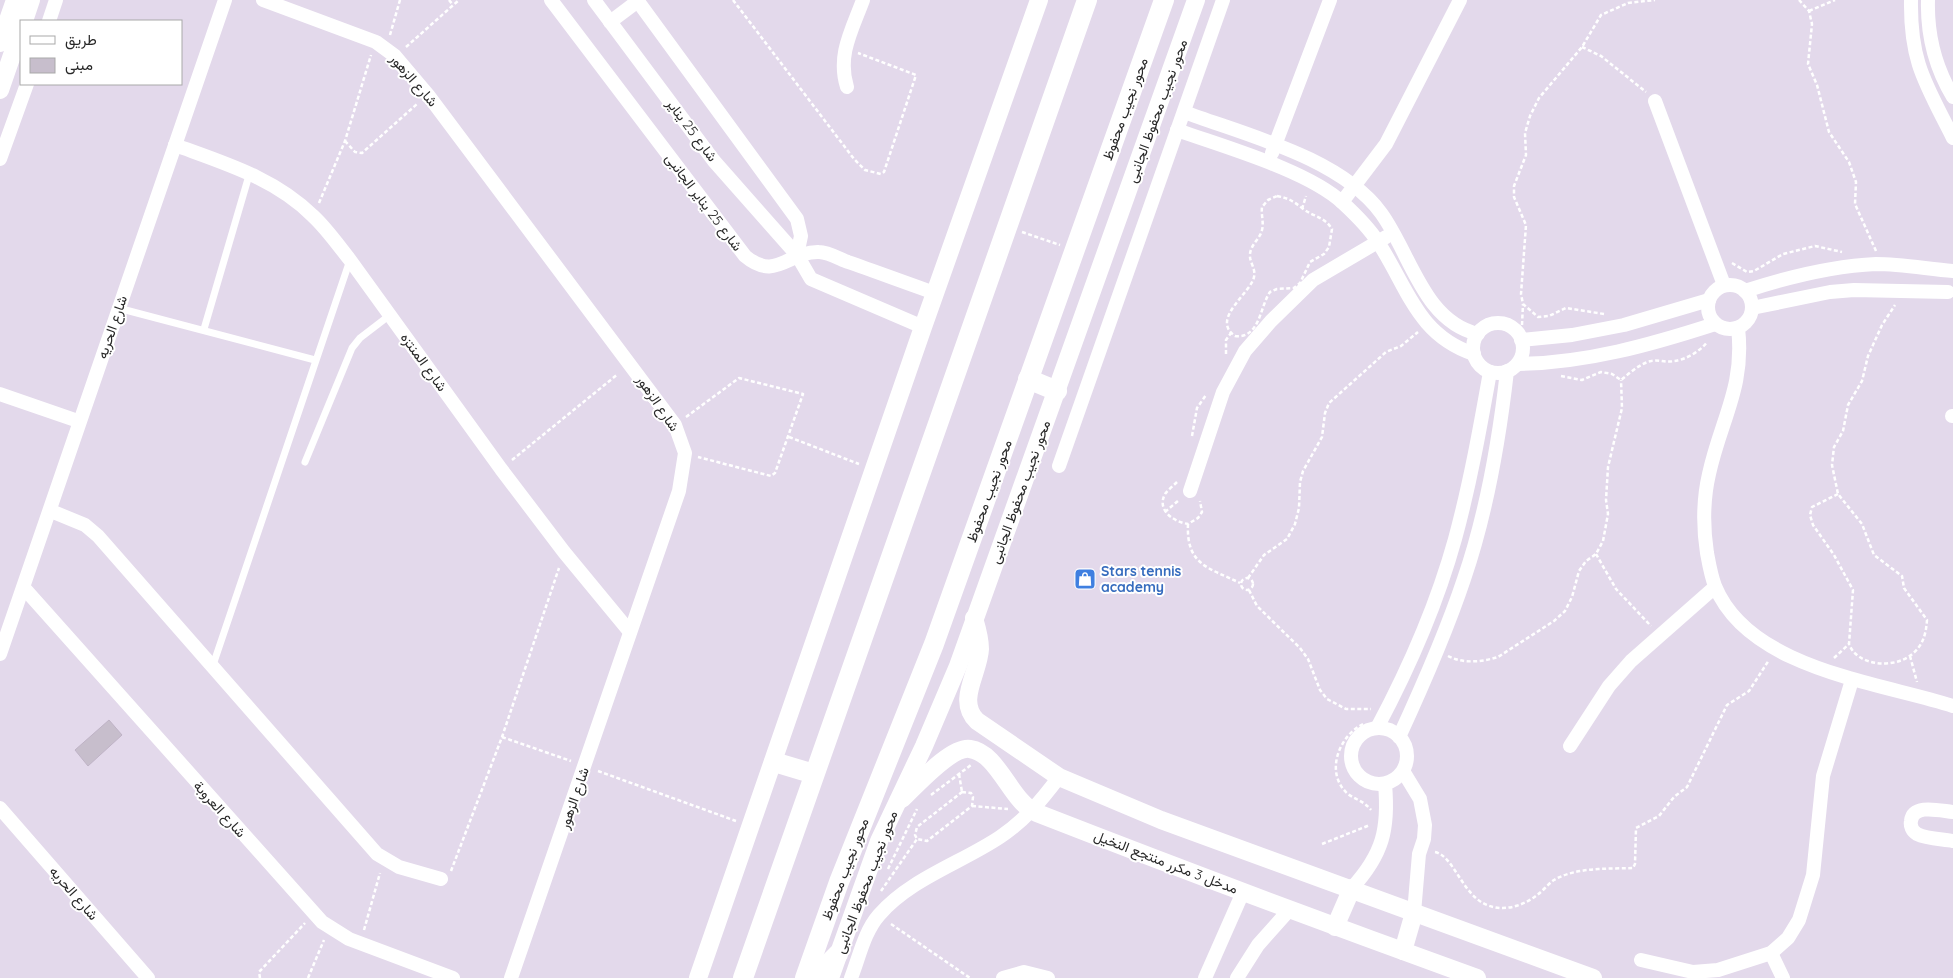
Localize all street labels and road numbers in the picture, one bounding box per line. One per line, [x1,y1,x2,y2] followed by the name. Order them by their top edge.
[1123,37,1191,185] street label: محور نجيب محفوظ الجانبى
[384,49,442,111] street label: شارع الزهور
[1098,55,1152,163] street label: محور نجيب محفوظ
[660,94,722,166] street label: شارع 25 يناير
[660,150,747,256] street label: شارع 25 يناير الجانبى
[93,293,133,362] street label: شارع الحريه
[395,329,451,396] street label: شارع المنتزه
[630,370,683,436] street label: شارع الزهور
[986,418,1054,566] street label: محور نجيب محفوظ الجانبى
[962,437,1016,545] street label: محور نجيب محفوظ
[555,765,595,833] street label: شارع الزهور
[188,777,250,842] street label: شارع العروبة
[830,808,902,956] street label: محور نجيب محفوظ الجانبى
[817,815,873,923] street label: محور نجيب محفوظ
[1091,826,1240,900] street label: مدخل 3 مكرر منتجع النخيل
[44,862,102,925] street label: شارع الحريه

